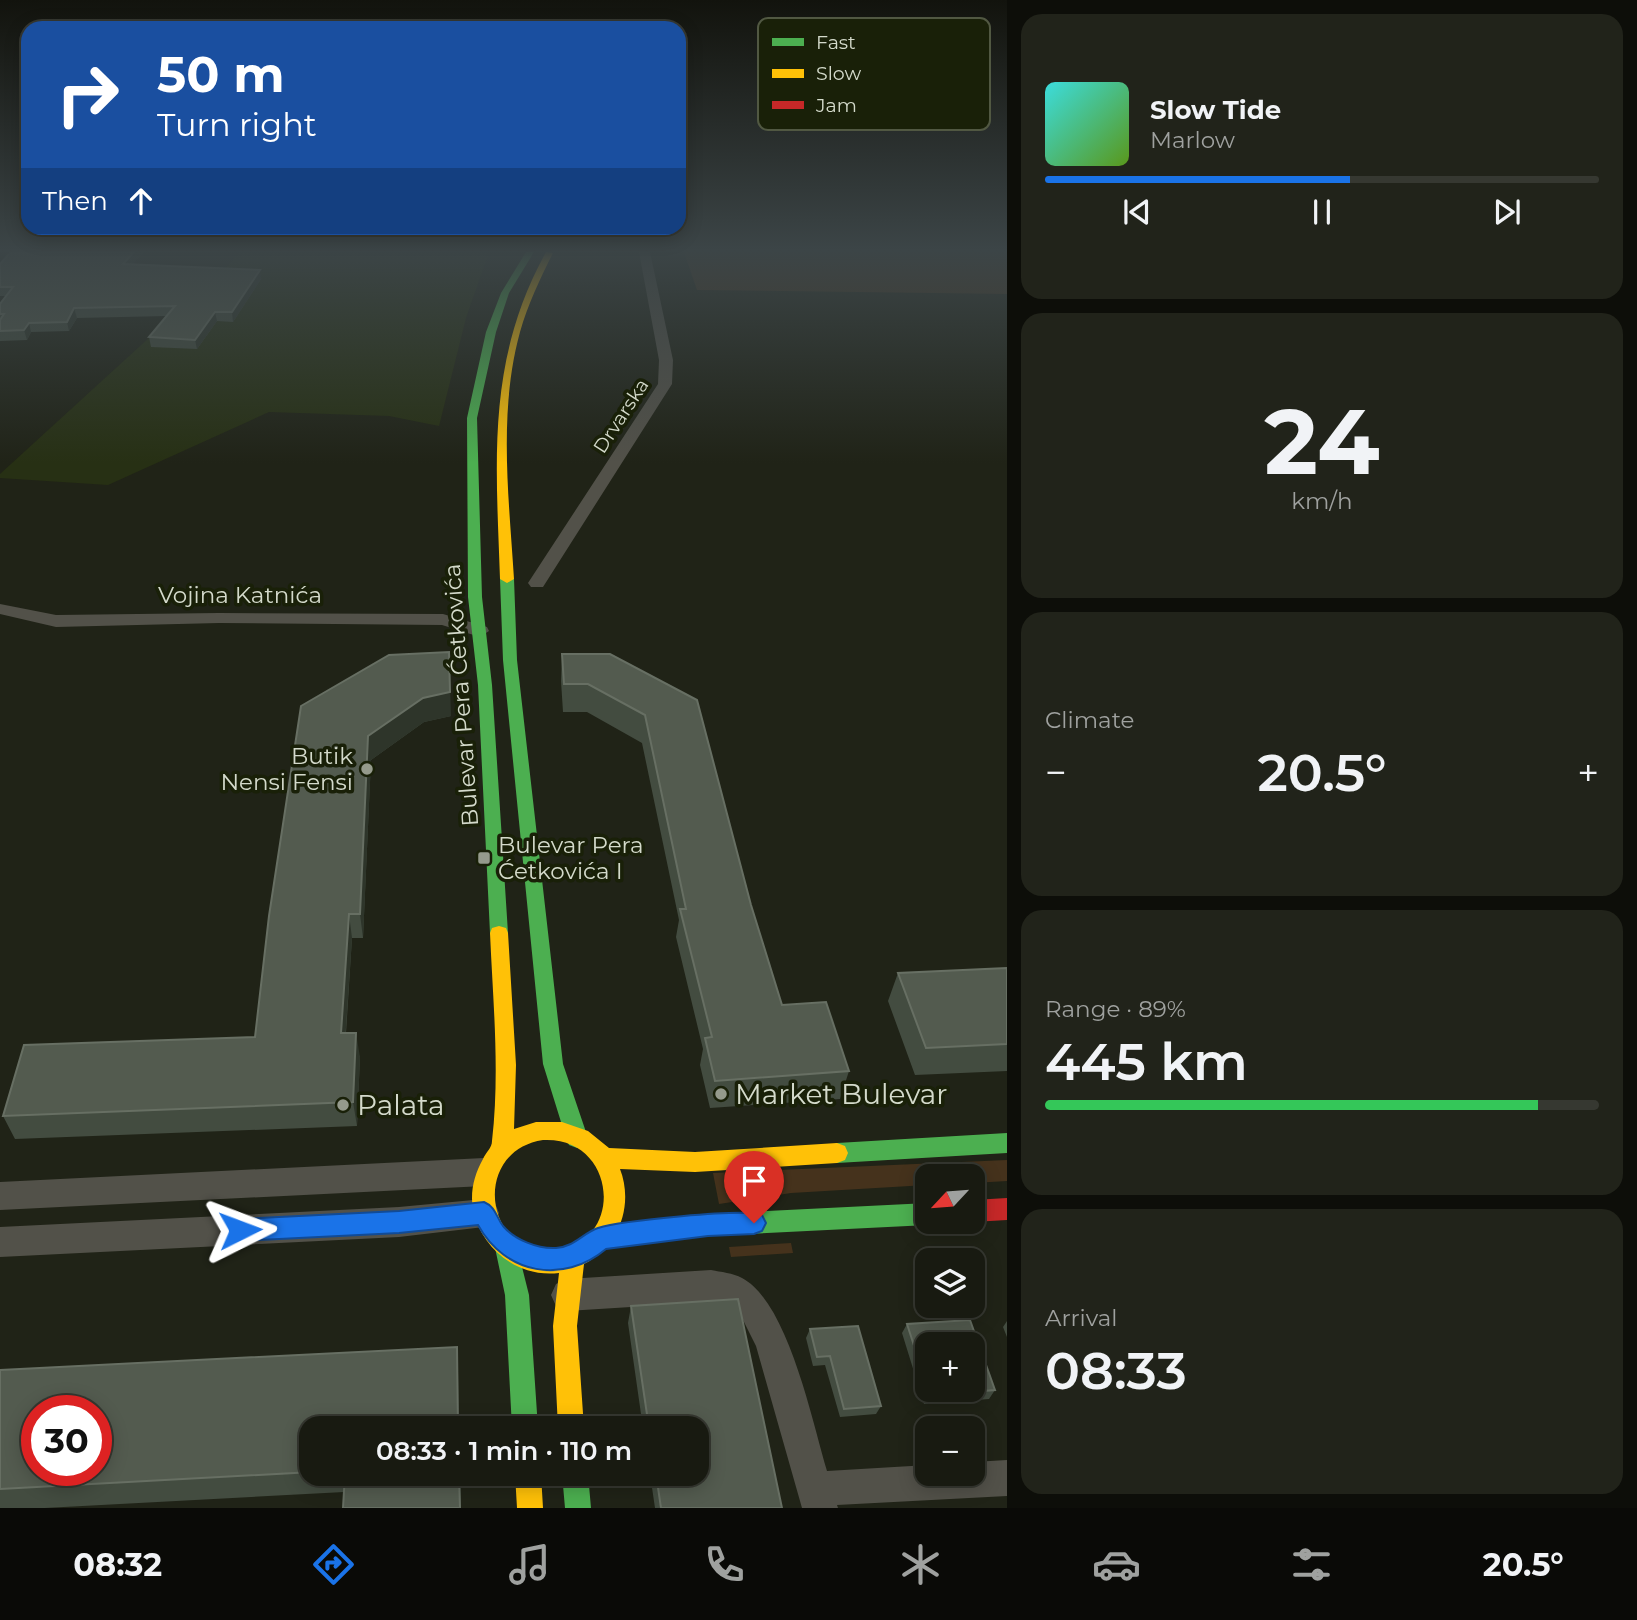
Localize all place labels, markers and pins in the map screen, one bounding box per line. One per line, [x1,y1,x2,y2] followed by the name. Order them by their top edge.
[220,742,353,796] place label: Butik Nensi Fensi
[359,761,375,777] marker: Butik Nensi Fensi
[498,831,643,885] place label: Bulevar Pera Ćetkovića I
[476,850,492,866] marker: Bulevar Pera Ćetkovića I
[735,1077,948,1111] place label: Market Bulevar
[713,1086,729,1102] marker: Market Bulevar
[357,1088,445,1122] place label: Palata
[335,1097,351,1113] marker: Palata
[724,1151,784,1223] pin

